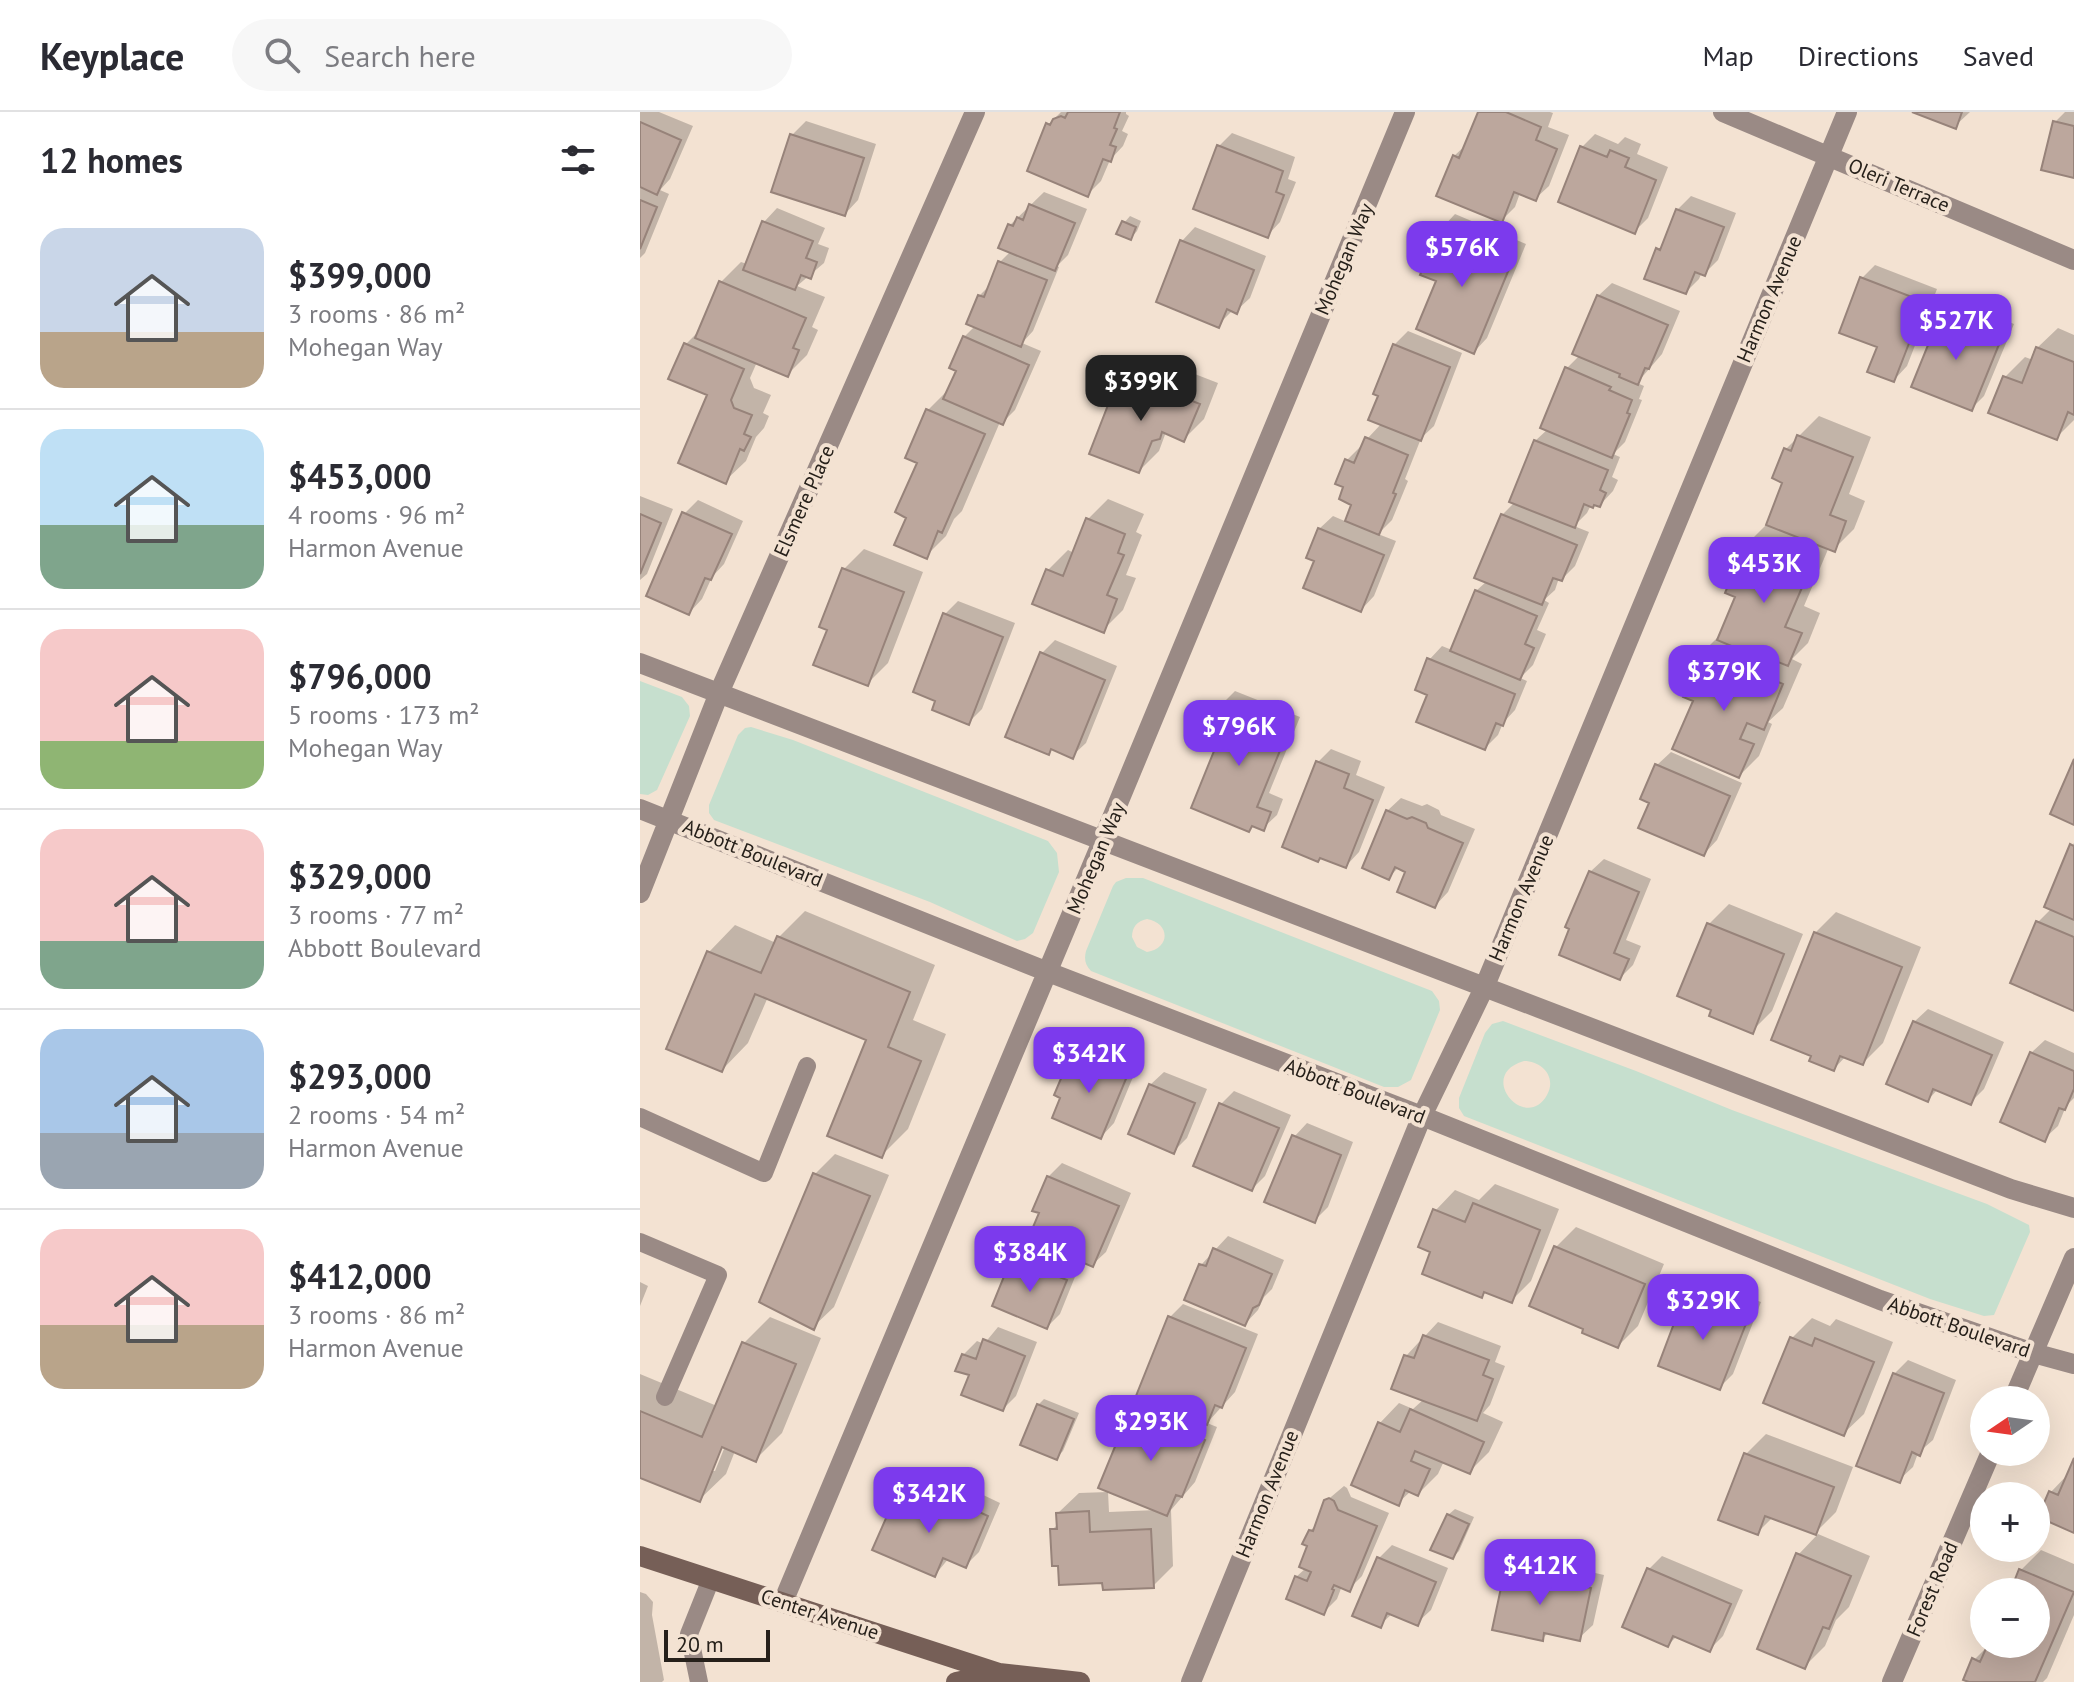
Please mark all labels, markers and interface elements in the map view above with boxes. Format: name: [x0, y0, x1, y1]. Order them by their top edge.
search box: [232, 19, 792, 91]
text: Keyplace: [40, 31, 184, 80]
icon: search: [260, 33, 304, 77]
text: Search here: [324, 36, 476, 75]
text: Map: [1703, 37, 1754, 74]
text: Directions: [1798, 37, 1919, 74]
text: Saved: [1963, 37, 2034, 74]
text: 12 homes: [40, 138, 183, 182]
icon: filters: [556, 138, 600, 182]
street label: Oleri Terrace: [1844, 152, 1954, 218]
street label: Mohegan Way: [1309, 199, 1379, 319]
pin: $576K: [1406, 221, 1518, 289]
text: $576K: [1424, 230, 1500, 263]
street label: Harmon Avenue: [1731, 232, 1807, 366]
text: $399,000: [288, 253, 432, 297]
icon: home: [104, 260, 200, 356]
pin: $527K: [1900, 294, 2012, 362]
text: 3 rooms · 86 m²: [288, 297, 465, 330]
text: $527K: [1918, 303, 1994, 336]
text: Mohegan Way: [288, 330, 443, 363]
pin: $399K: [1085, 355, 1197, 423]
text: $399K: [1103, 364, 1179, 397]
street label: Elsmere Place: [768, 441, 840, 561]
text: $453,000: [288, 454, 432, 498]
icon: home: [104, 461, 200, 557]
text: 4 rooms · 96 m²: [288, 498, 465, 531]
text: Harmon Avenue: [288, 531, 464, 564]
pin: $453K: [1708, 537, 1820, 605]
text: $453K: [1726, 546, 1802, 579]
pin: $379K: [1668, 645, 1780, 713]
text: $796,000: [288, 654, 432, 698]
text: $379K: [1686, 654, 1762, 687]
icon: home: [104, 661, 200, 757]
text: 5 rooms · 173 m²: [288, 698, 480, 731]
pin: $796K: [1183, 700, 1295, 768]
text: $796K: [1201, 709, 1277, 742]
text: Mohegan Way: [288, 731, 443, 764]
street label: Mohegan Way: [1061, 798, 1131, 918]
street label: Abbott Boulevard: [679, 813, 827, 893]
street label: Harmon Avenue: [1483, 831, 1559, 965]
text: $329,000: [288, 854, 432, 898]
icon: home: [104, 861, 200, 957]
text: 3 rooms · 77 m²: [288, 898, 464, 931]
text: Abbott Boulevard: [288, 931, 481, 964]
pin: $342K: [1033, 1027, 1145, 1095]
text: $342K: [1051, 1036, 1127, 1069]
street label: Abbott Boulevard: [1281, 1052, 1429, 1130]
text: $293,000: [288, 1054, 432, 1098]
icon: home: [104, 1061, 200, 1157]
text: 2 rooms · 54 m²: [288, 1098, 465, 1131]
text: Harmon Avenue: [288, 1131, 464, 1164]
pin: $384K: [974, 1226, 1086, 1294]
text: $384K: [992, 1235, 1068, 1268]
text: $412,000: [288, 1254, 432, 1298]
icon: home: [104, 1261, 200, 1357]
pin: $329K: [1647, 1274, 1759, 1342]
text: $329K: [1665, 1283, 1741, 1316]
street label: Abbott Boulevard: [1884, 1290, 2034, 1364]
text: 3 rooms · 86 m²: [288, 1298, 465, 1331]
text: Harmon Avenue: [288, 1331, 464, 1364]
north arrow: [1970, 1386, 2050, 1466]
map controls: [1970, 1386, 2050, 1658]
pin: $293K: [1095, 1395, 1207, 1463]
text: $293K: [1113, 1404, 1189, 1437]
street label: Harmon Avenue: [1230, 1426, 1304, 1562]
pin: $342K: [873, 1467, 985, 1535]
text: $342K: [891, 1476, 967, 1509]
button: +: [1970, 1482, 2050, 1562]
street label: Forest Road: [1900, 1537, 1964, 1641]
pin: $412K: [1484, 1539, 1596, 1607]
text: $412K: [1502, 1548, 1578, 1581]
button: −: [1970, 1578, 2050, 1658]
street label: Center Avenue: [758, 1583, 882, 1645]
scale bar: [664, 1626, 770, 1662]
text: 20 m: [676, 1630, 724, 1658]

